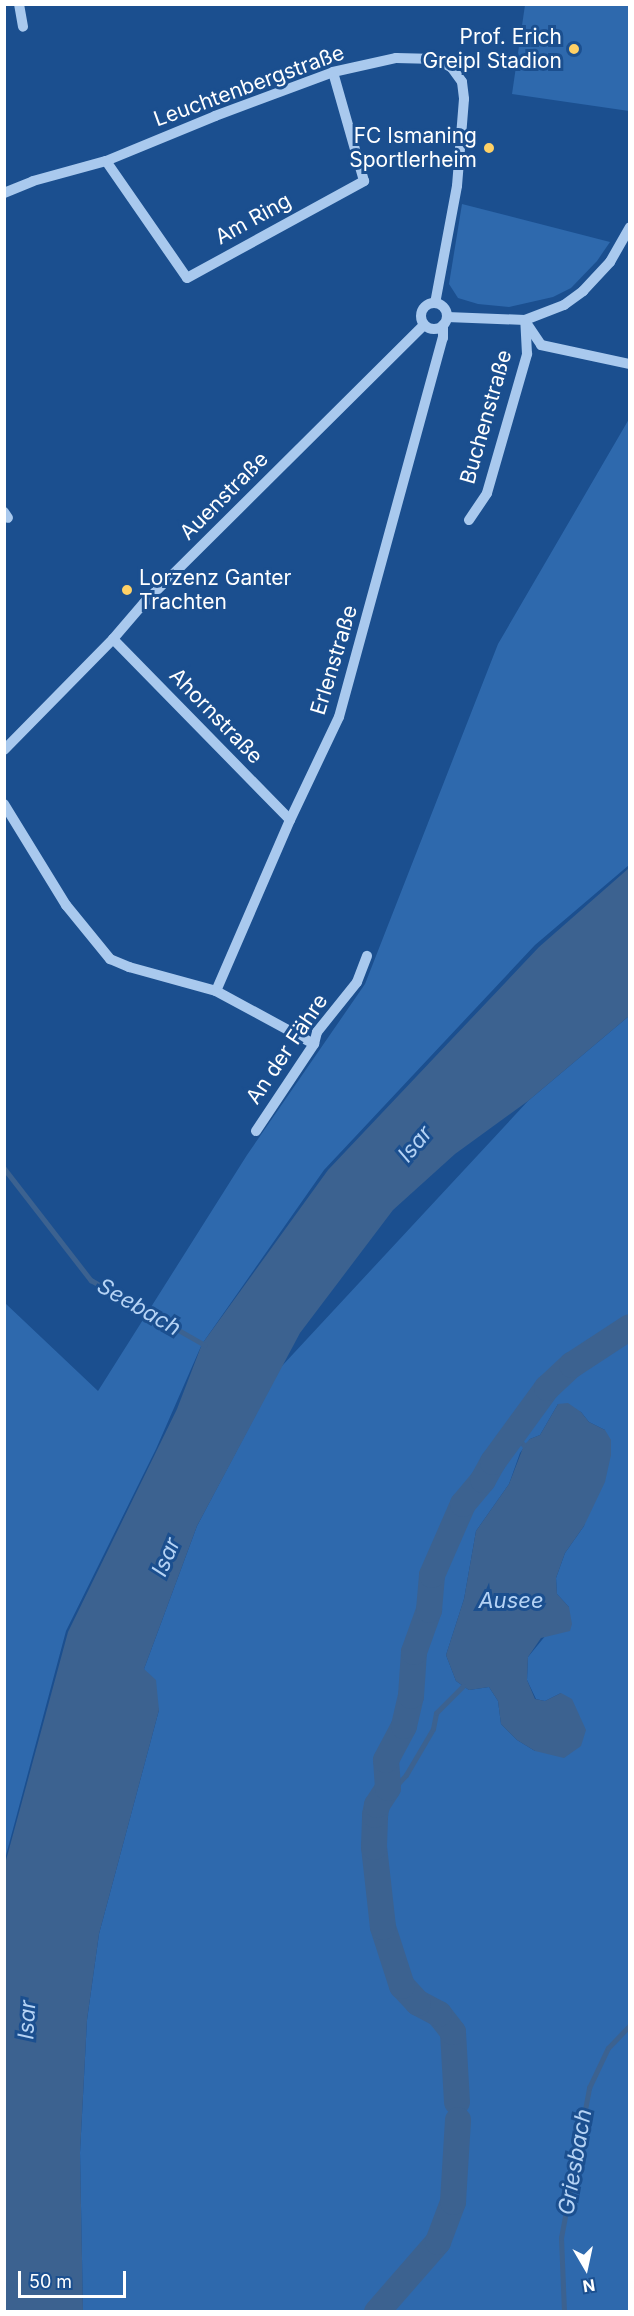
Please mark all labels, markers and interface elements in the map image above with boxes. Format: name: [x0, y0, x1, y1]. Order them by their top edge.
place label: Prof. Erich Greipl Stadion: [422, 24, 562, 74]
street label: Leuchtenbergstraße: [150, 40, 348, 132]
marker: Prof. Erich Greipl Stadion: [567, 42, 581, 56]
place label: FC Ismaning Sportlerheim: [349, 123, 477, 173]
marker: FC Ismaning Sportlerheim: [482, 141, 496, 155]
street label: Am Ring: [211, 188, 295, 250]
street label: Buchenstraße: [455, 347, 517, 487]
street label: Auenstraße: [175, 447, 273, 545]
place label: Lorzenz Ganter Trachten: [139, 565, 291, 615]
marker: Lorzenz Ganter Trachten: [120, 583, 134, 597]
street label: Erlenstraße: [305, 602, 363, 718]
street label: Ahornstraße: [164, 663, 268, 769]
street label: An der Fähre: [241, 989, 333, 1109]
water label: Isar: [392, 1120, 438, 1168]
water label: Seebach: [93, 1273, 185, 1341]
water label: Isar: [146, 1534, 186, 1580]
water label: Ausee: [478, 1588, 544, 1614]
water label: Isar: [13, 2000, 41, 2040]
water label: Griesbach: [553, 2107, 597, 2217]
north arrow: [556, 2238, 616, 2298]
scale bar: [21, 2259, 129, 2297]
text: 50 m: [29, 2271, 72, 2292]
text: N: [581, 2275, 596, 2297]

